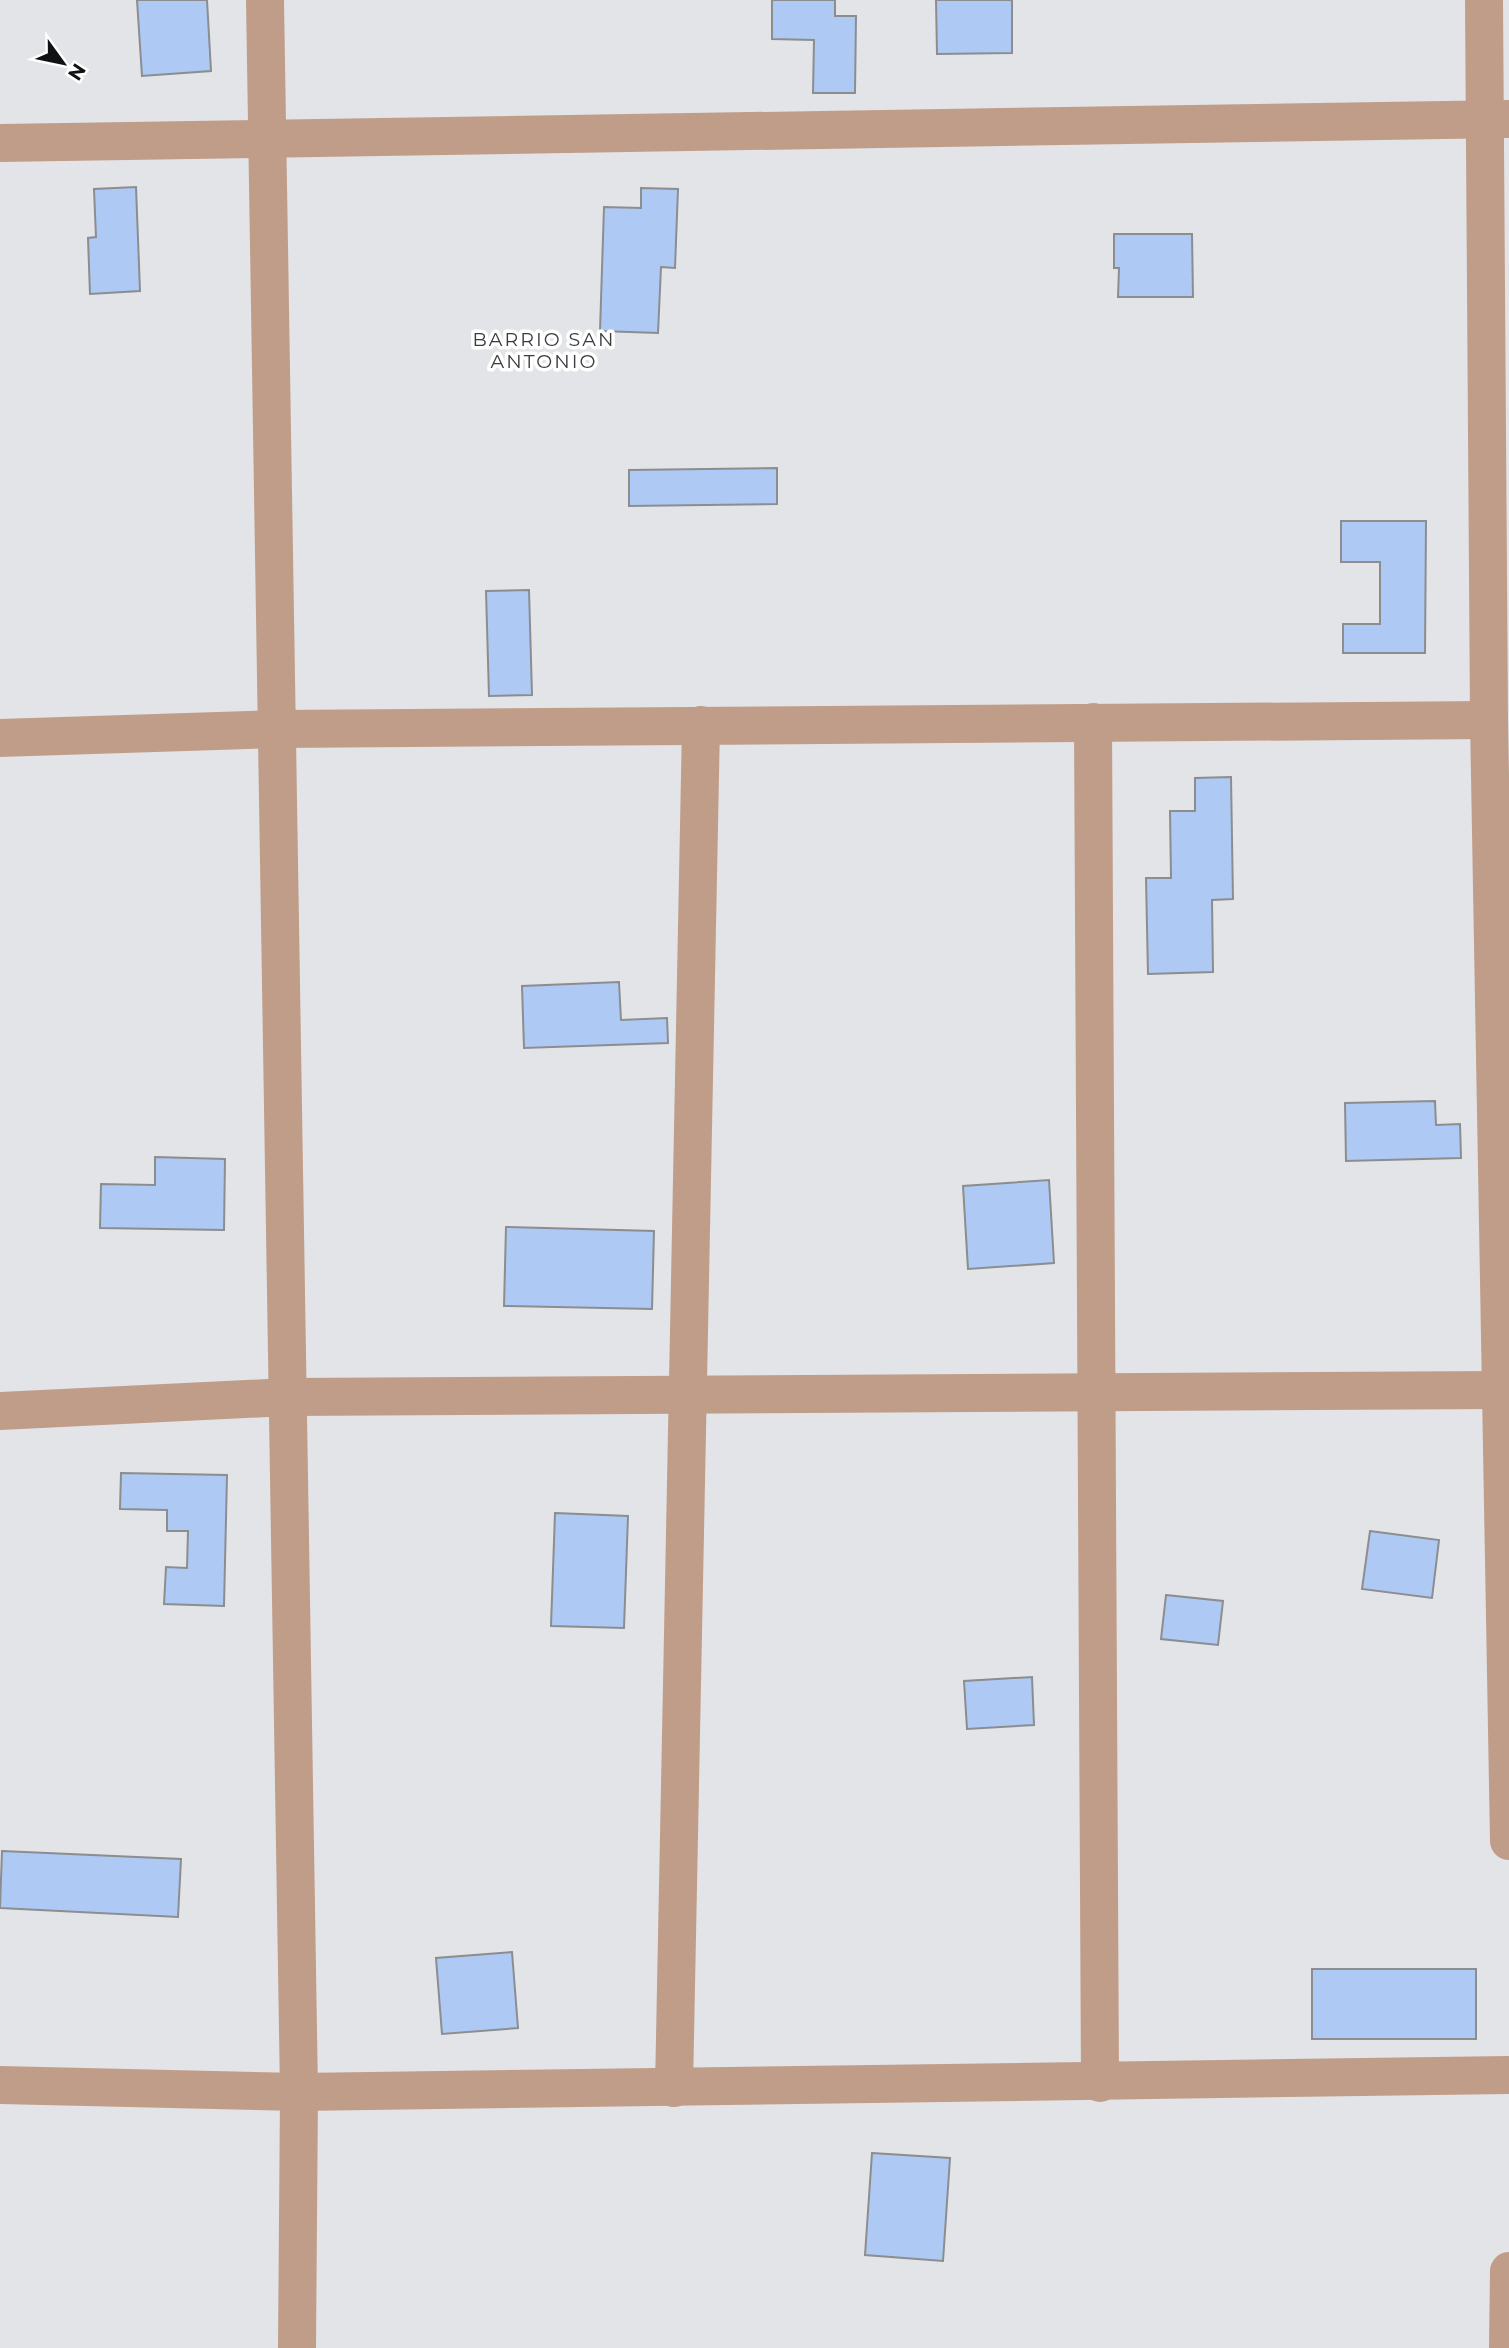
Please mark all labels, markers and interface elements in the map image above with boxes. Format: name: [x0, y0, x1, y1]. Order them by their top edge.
north arrow: [28, 28, 98, 98]
text: N: [63, 59, 91, 85]
district label: BARRIO SAN ANTONIO: [473, 328, 615, 373]

